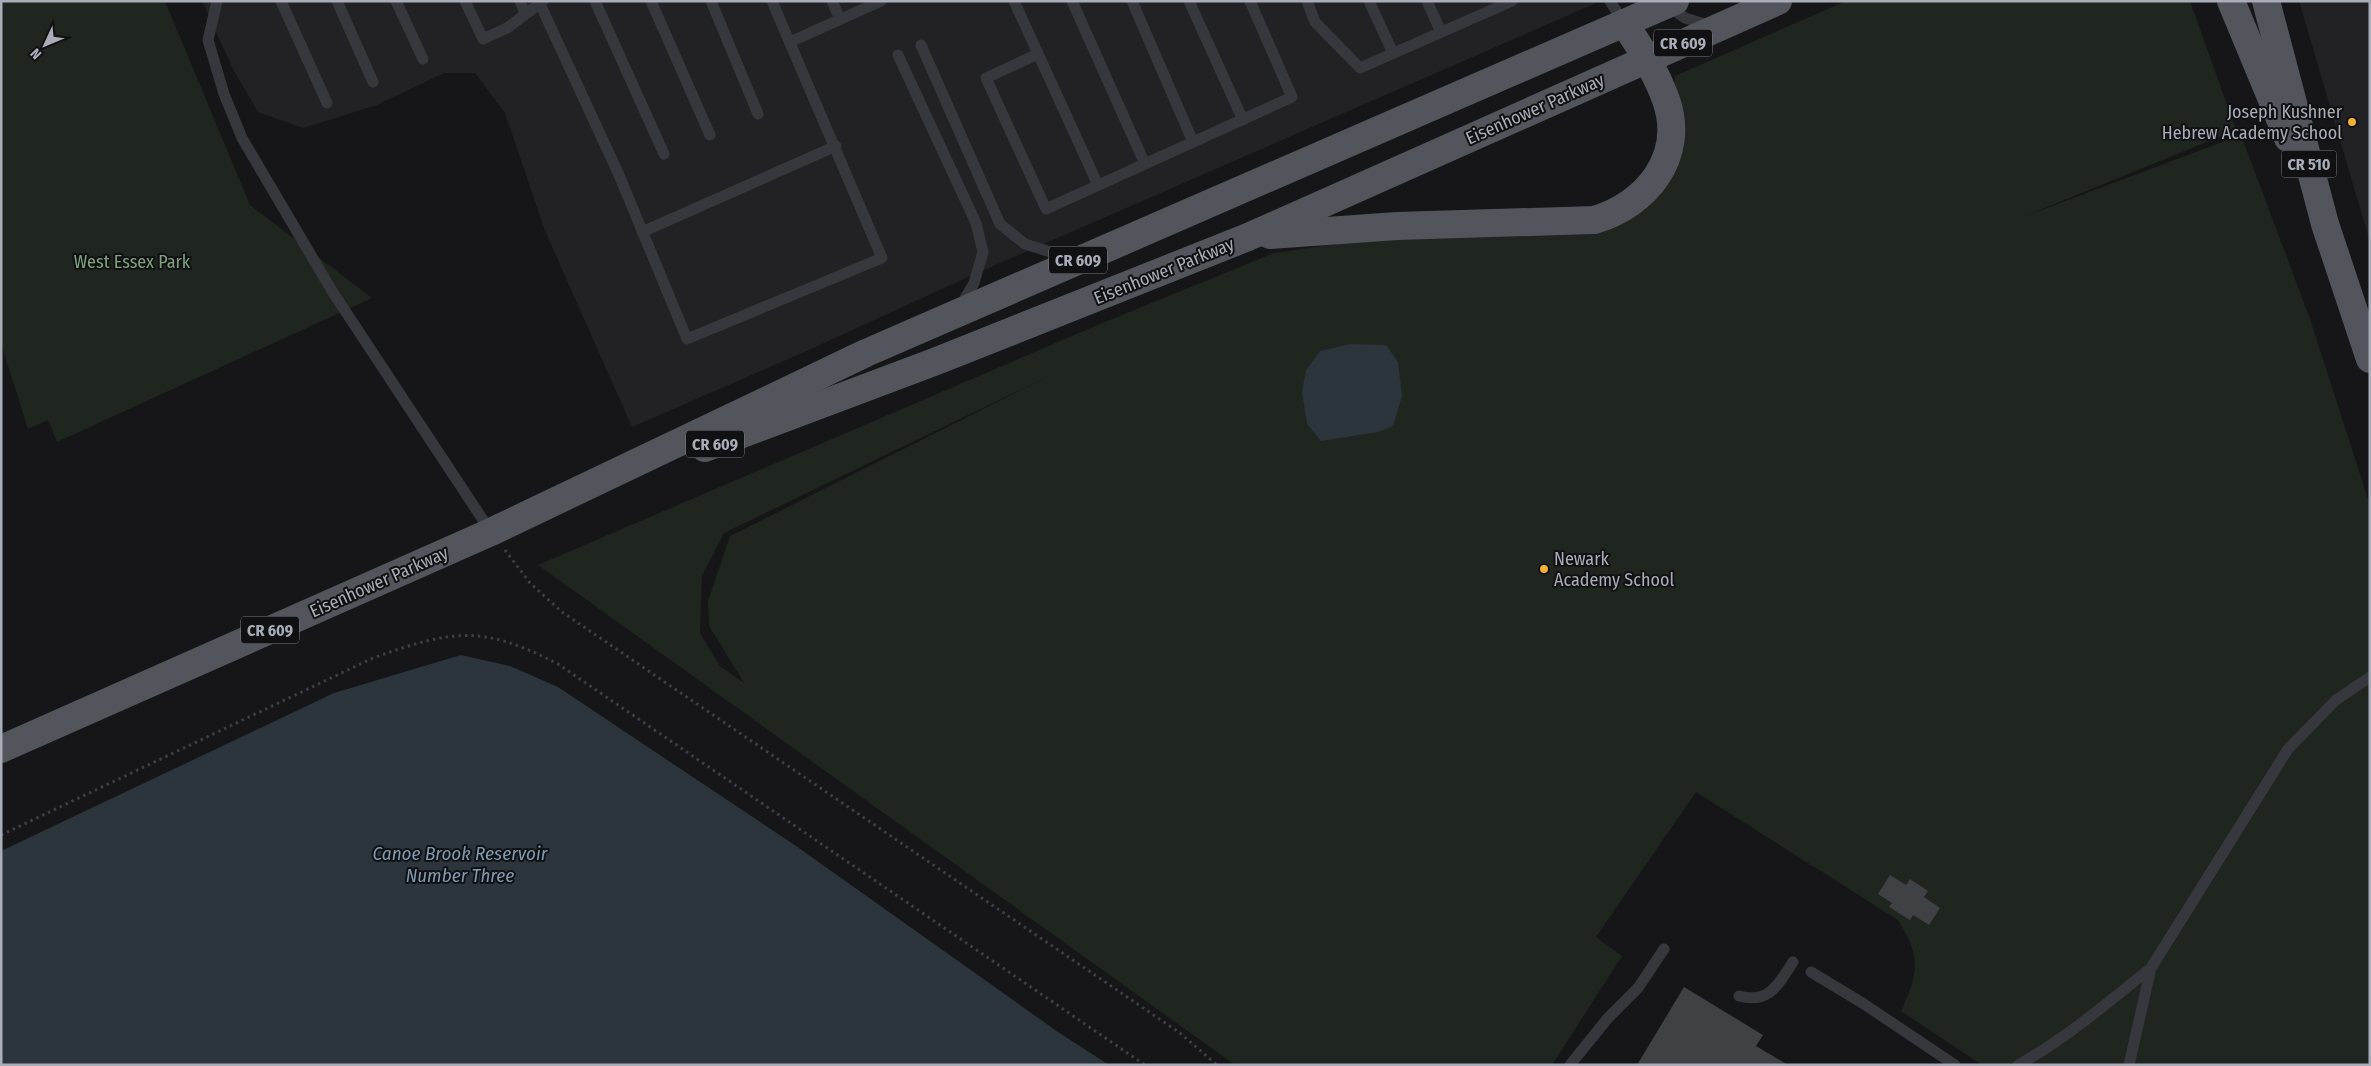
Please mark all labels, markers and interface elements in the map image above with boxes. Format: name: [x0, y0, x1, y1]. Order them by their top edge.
north arrow: [20, 20, 70, 70]
road number: CR 609: [1654, 29, 1712, 56]
text: N: [27, 45, 45, 63]
street label: Eisenhower Parkway: [1462, 69, 1608, 149]
place label: Joseph Kushner Hebrew Academy School: [2162, 101, 2343, 144]
marker: Joseph Kushner Hebrew Academy School: [2346, 116, 2358, 128]
road number: CR 510: [2282, 150, 2336, 178]
street label: Eisenhower Parkway: [1091, 233, 1237, 309]
road number: CR 609: [1049, 246, 1107, 274]
park label: West Essex Park: [74, 251, 191, 273]
road number: CR 609: [686, 430, 744, 458]
street label: Eisenhower Parkway: [306, 542, 452, 622]
place label: Newark Academy School: [1554, 548, 1674, 591]
marker: Newark Academy School: [1538, 563, 1550, 575]
road number: CR 609: [241, 616, 299, 644]
water label: Canoe Brook Reservoir Number Three: [373, 842, 549, 887]

